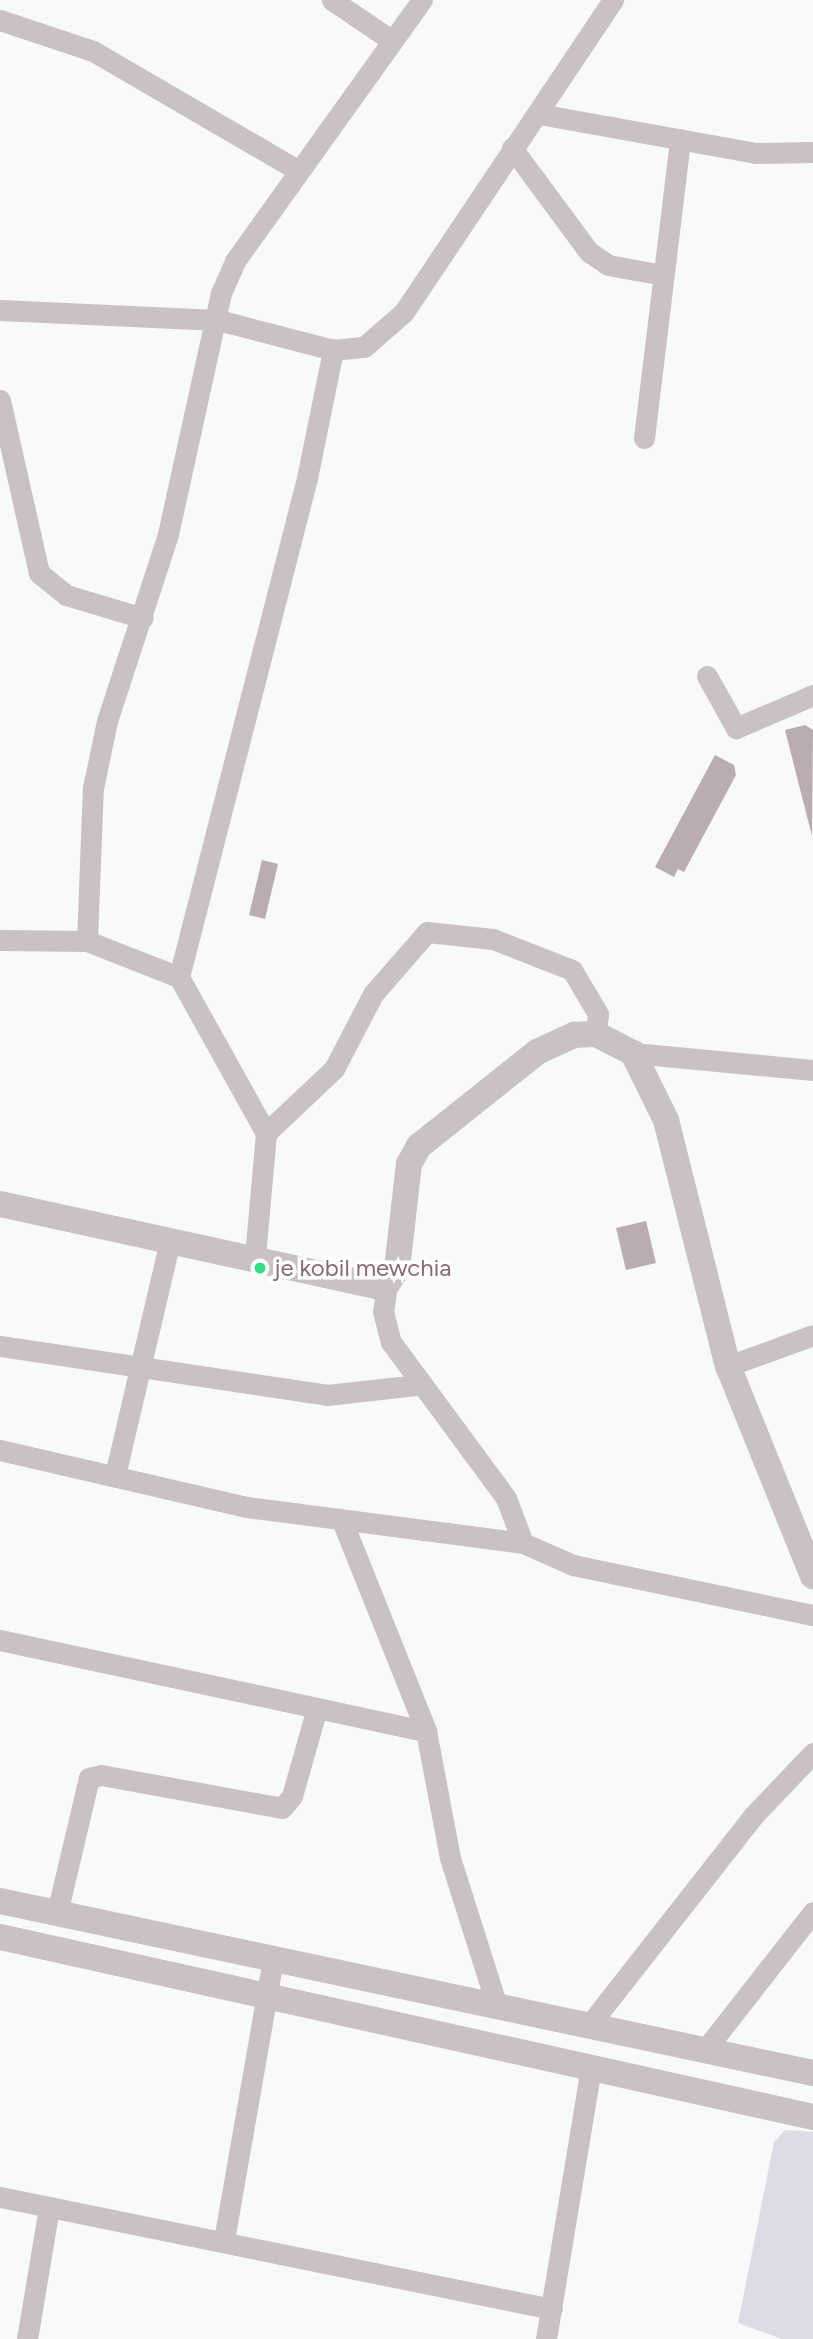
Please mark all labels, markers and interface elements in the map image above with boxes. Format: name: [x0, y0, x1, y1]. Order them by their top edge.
place label: je kobil mewchia: [274, 1254, 452, 1282]
marker: je kobil mewchia: [252, 1260, 268, 1276]

